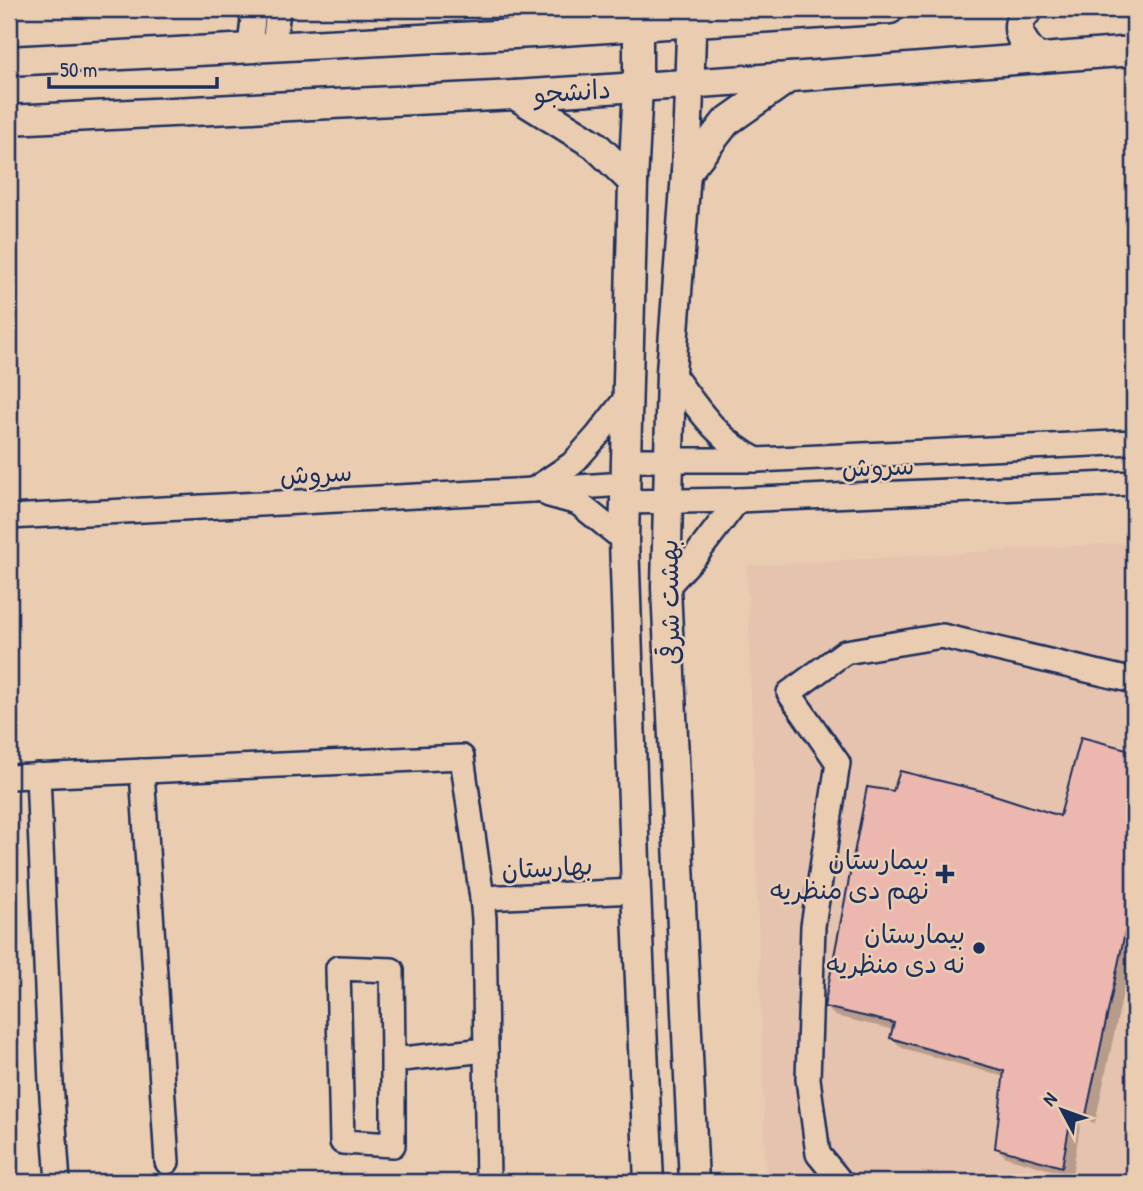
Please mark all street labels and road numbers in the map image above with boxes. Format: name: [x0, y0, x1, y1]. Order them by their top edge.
street label: دانشجو: [531, 71, 612, 111]
street label: سروش: [841, 447, 915, 485]
street label: سروش: [279, 454, 353, 492]
street label: بهشت شرقی: [650, 539, 688, 665]
street label: بهارستان: [501, 847, 593, 887]

